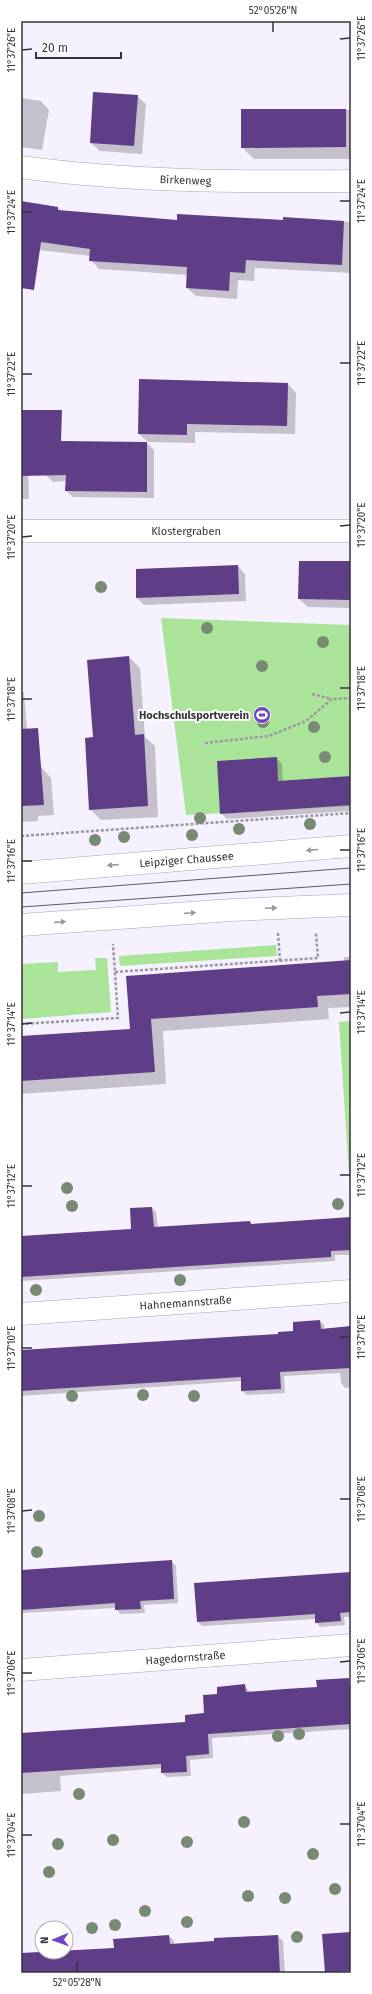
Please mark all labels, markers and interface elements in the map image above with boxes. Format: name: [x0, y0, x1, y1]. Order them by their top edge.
text: 52°05'26"N: [249, 5, 297, 17]
text: 11°37'26"E: [356, 16, 368, 60]
text: 11°37'26"E: [6, 28, 18, 72]
scale bar: [36, 34, 121, 60]
text: 20 m: [42, 41, 68, 55]
street label: Birkenweg: [159, 173, 212, 187]
text: 11°37'24"E: [356, 179, 368, 223]
text: 11°37'24"E: [6, 190, 18, 234]
text: 11°37'22"E: [356, 341, 368, 385]
text: 11°37'22"E: [6, 352, 18, 396]
text: 11°37'20"E: [356, 502, 368, 548]
text: 11°37'20"E: [6, 514, 18, 560]
street label: Klostergraben: [151, 525, 221, 538]
text: 11°37'18"E: [356, 666, 368, 710]
text: 11°37'18"E: [6, 677, 18, 721]
sports icon: Hochschulsportverein: [252, 705, 272, 725]
place label: Hochschulsportverein: [139, 709, 249, 722]
text: 11°37'16"E: [356, 828, 368, 872]
text: 11°37'16"E: [6, 839, 18, 883]
one-way arrow: [306, 846, 318, 853]
street label: Leipziger Chaussee: [139, 849, 234, 870]
one-way arrow: [107, 862, 119, 869]
one-way arrow: [265, 905, 277, 912]
one-way arrow: [184, 910, 196, 917]
one-way arrow: [54, 919, 66, 926]
text: 11°37'14"E: [356, 990, 368, 1034]
text: 11°37'14"E: [6, 1002, 18, 1046]
text: 11°37'12"E: [356, 1153, 368, 1197]
text: 11°37'12"E: [6, 1164, 18, 1208]
street label: Hahnemannstraße: [139, 1293, 232, 1312]
text: 11°37'10"E: [356, 1315, 368, 1359]
text: 11°37'10"E: [6, 1326, 18, 1370]
text: 11°37'08"E: [356, 1476, 368, 1522]
text: 11°37'08"E: [6, 1488, 18, 1534]
text: 11°37'06"E: [356, 1638, 368, 1684]
street label: Hagedornstraße: [145, 1648, 226, 1667]
text: 11°37'06"E: [6, 1650, 18, 1696]
text: 11°37'04"E: [356, 1801, 368, 1847]
text: 11°37'04"E: [6, 1812, 18, 1858]
north arrow: [34, 1920, 74, 1960]
text: N: [38, 1936, 51, 1944]
text: 52°05'28"N: [53, 1977, 101, 1989]

